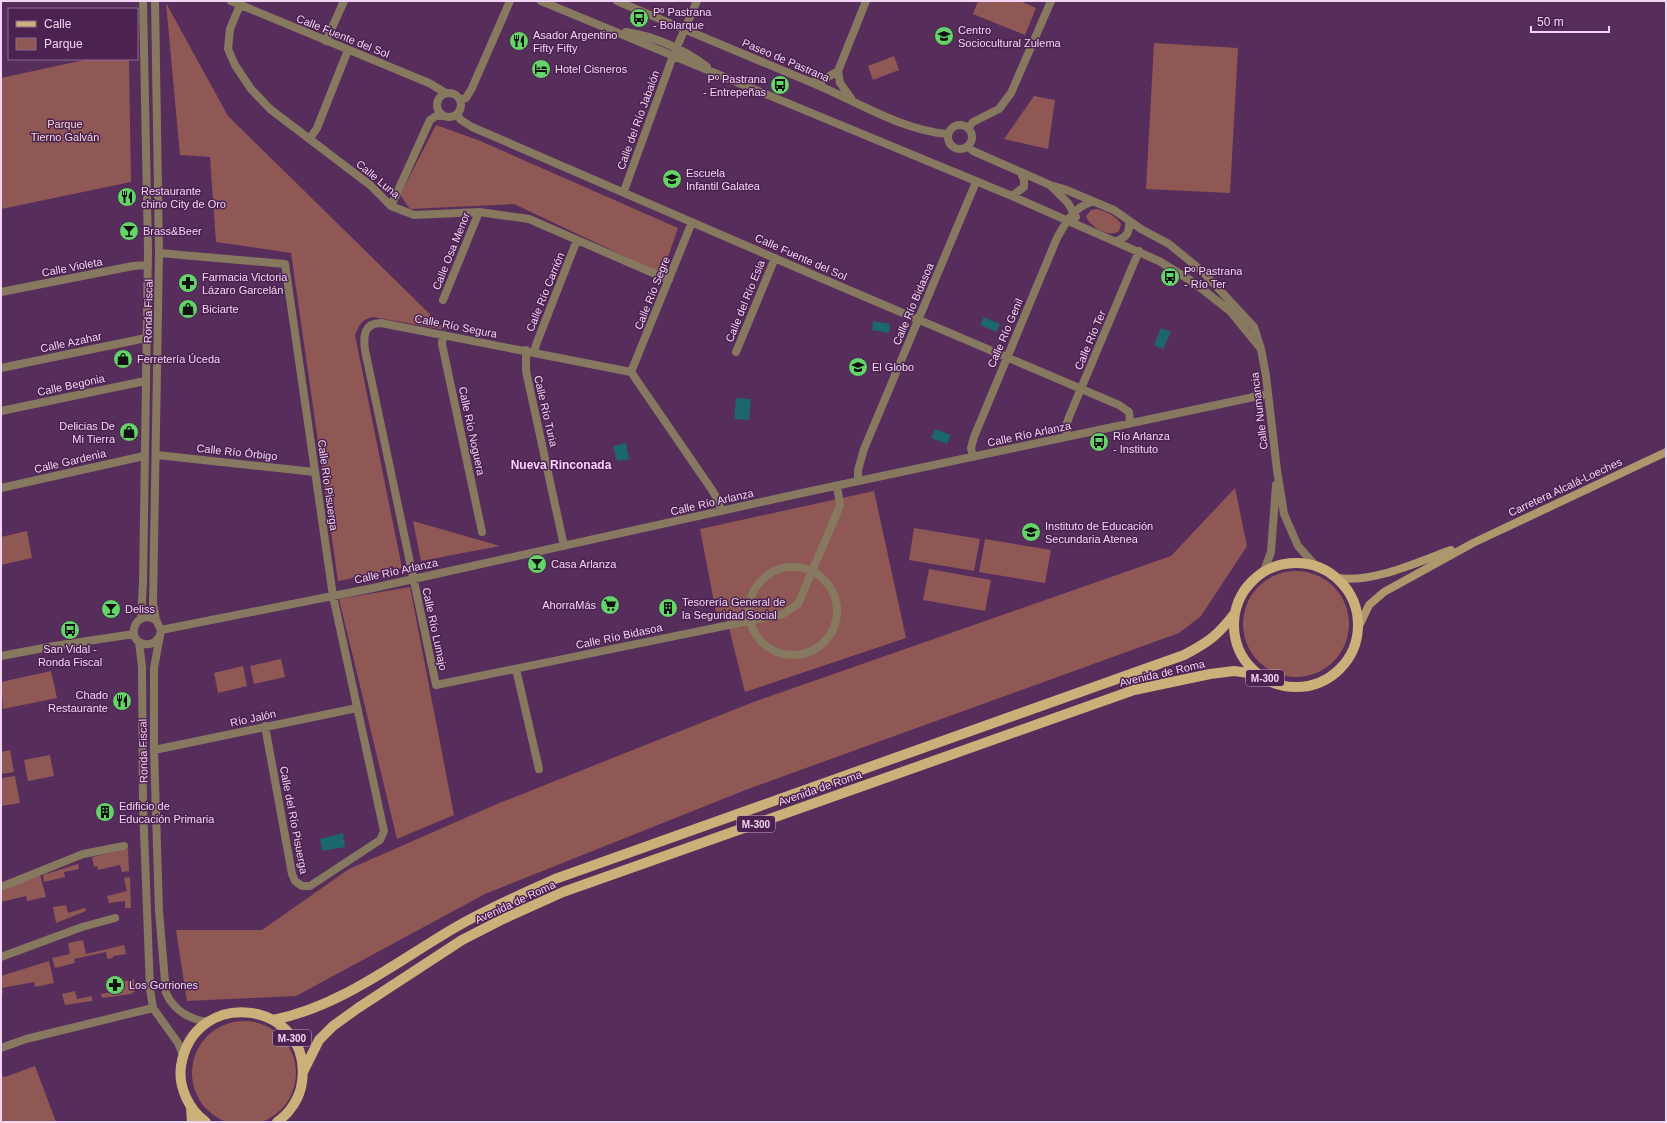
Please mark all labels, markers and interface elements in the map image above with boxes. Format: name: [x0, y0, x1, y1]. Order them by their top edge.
place label: Pº Pastrana - Bolarque: [653, 6, 712, 31]
bus stop icon: Pº Pastrana - Bolarque: [628, 7, 650, 29]
legend: [8, 8, 138, 60]
scale bar: [1531, 8, 1609, 34]
street label: Calle Fuente del Sol: [295, 12, 391, 60]
text: 50 m: [1537, 15, 1564, 29]
text: Calle: [44, 17, 72, 31]
place label: Centro Sociocultural Zulema: [958, 24, 1062, 49]
school or university icon: Centro Sociocultural Zulema: [933, 25, 955, 47]
place label: Asador Argentino Fifty Fifty: [533, 29, 617, 54]
restaurant icon: Asador Argentino Fifty Fifty: [508, 30, 530, 52]
street label: Paseo de Pastrana: [741, 36, 832, 84]
text: Parque: [44, 37, 83, 51]
hotel icon: Hotel Cisneros: [530, 58, 552, 80]
place label: Hotel Cisneros: [555, 63, 628, 75]
street label: Calle del Río Jabalón: [614, 69, 662, 171]
place label: Pº Pastrana - Entrepeñas: [703, 73, 767, 98]
bus stop icon: Pº Pastrana - Entrepeñas: [769, 74, 791, 96]
park label: Parque Tierno Galván: [31, 118, 99, 143]
street label: Calle Luna: [354, 158, 403, 201]
place label: Escuela Infantil Galatea: [686, 167, 761, 192]
school or university icon: Escuela Infantil Galatea: [661, 168, 683, 190]
place label: Restaurante chino City de Oro: [141, 185, 226, 210]
restaurant icon: Restaurante chino City de Oro: [116, 186, 138, 208]
street label: Calle Osa Menor: [430, 210, 472, 292]
bar icon: Brass&Beer: [118, 220, 140, 242]
place label: Brass&Beer: [143, 225, 202, 237]
street label: Calle Fuente del Sol: [753, 231, 849, 283]
street label: Calle Río Carrión: [524, 251, 566, 333]
street label: Calle Violeta: [41, 255, 104, 279]
street label: Calle Río Segre: [632, 255, 672, 331]
street label: Calle del Río Esla: [723, 257, 767, 344]
street label: Calle Río Bidasoa: [890, 260, 936, 347]
place label: Pº Pastrana - Río Ter: [1184, 265, 1243, 290]
bus stop icon: Pº Pastrana - Río Ter: [1159, 266, 1181, 288]
place label: Farmacia Victoria Lázaro Garcelán: [202, 271, 288, 296]
pharmacy icon: Farmacia Victoria Lázaro Garcelán: [177, 272, 199, 294]
street label: Ronda Fiscal: [141, 279, 155, 343]
street label: Calle Río Genil: [985, 297, 1025, 369]
shop icon: Biciarte: [177, 298, 199, 320]
place label: Biciarte: [202, 303, 239, 315]
street label: Calle Río Ter: [1072, 308, 1108, 372]
street label: Calle Río Segura: [414, 312, 499, 340]
street label: Calle Azahar: [39, 330, 103, 354]
shop icon: Ferretería Úceda: [112, 348, 134, 370]
place label: Ferretería Úceda: [137, 353, 221, 365]
school or university icon: El Globo: [847, 356, 869, 378]
place label: El Globo: [872, 361, 914, 373]
street label: Calle Numancia: [1248, 371, 1270, 450]
street label: Calle Begonia: [36, 372, 107, 398]
street label: Calle Río Turia: [532, 374, 560, 449]
street label: Calle Río Noguera: [457, 385, 487, 477]
street label: Calle Río Arlanza: [986, 419, 1073, 449]
place label: Delicias De Mi Tierra: [59, 420, 116, 445]
shop icon: Delicias De Mi Tierra: [118, 421, 140, 443]
place label: Río Arlanza - Instituto: [1113, 430, 1171, 455]
bus stop icon: Río Arlanza - Instituto: [1088, 431, 1110, 453]
street label: Calle Río Pisuerga: [316, 439, 340, 532]
street label: Calle Río Órbigo: [196, 442, 278, 462]
street label: Calle Gardenia: [33, 447, 108, 475]
street label: Carretera Alcalá-Loeches: [1506, 455, 1624, 519]
district label: Nueva Rinconada: [511, 458, 612, 472]
street label: Calle Río Arlanza: [669, 486, 756, 517]
place label: Instituto de Educación Secundaria Atenea: [1045, 520, 1153, 545]
school or university icon: Instituto de Educación Secundaria Atenea: [1020, 521, 1042, 543]
bar icon: Casa Arlanza: [526, 553, 548, 575]
street label: Calle Río Arlanza: [353, 556, 440, 586]
place label: Casa Arlanza: [551, 558, 617, 570]
street label: Calle Río Lumajo: [420, 586, 450, 672]
supermarket icon: AhorraMás: [599, 594, 621, 616]
place label: Tesorería General de la Seguridad Social: [682, 596, 785, 621]
building icon: Tesorería General de la Seguridad Social: [657, 597, 679, 619]
bar icon: Deliss: [100, 598, 122, 620]
place label: AhorraMás: [542, 599, 597, 611]
place label: Deliss: [125, 603, 155, 615]
bus stop icon: San Vidal - Ronda Fiscal: [59, 619, 81, 641]
street label: Calle Río Bidasoa: [575, 621, 664, 651]
place label: San Vidal - Ronda Fiscal: [38, 643, 102, 668]
street label: Avenida de Roma: [1118, 657, 1207, 689]
road number: M-300: [1246, 670, 1284, 686]
place label: Chado Restaurante: [48, 689, 108, 714]
restaurant icon: Chado Restaurante: [111, 690, 133, 712]
street label: Río Jalón: [229, 707, 277, 729]
street label: Ronda Fiscal: [136, 719, 150, 783]
street label: Calle del Río Pisuerga: [278, 765, 310, 876]
street label: Avenida de Roma: [777, 768, 864, 808]
place label: Edificio de Educación Primaria: [119, 800, 215, 825]
building icon: Edificio de Educación Primaria: [94, 801, 116, 823]
road number: M-300: [737, 816, 775, 832]
street label: Avenida de Roma: [473, 878, 558, 926]
pharmacy icon: Los Gorriones: [104, 974, 126, 996]
place label: Los Gorriones: [129, 979, 199, 991]
road number: M-300: [273, 1030, 311, 1046]

